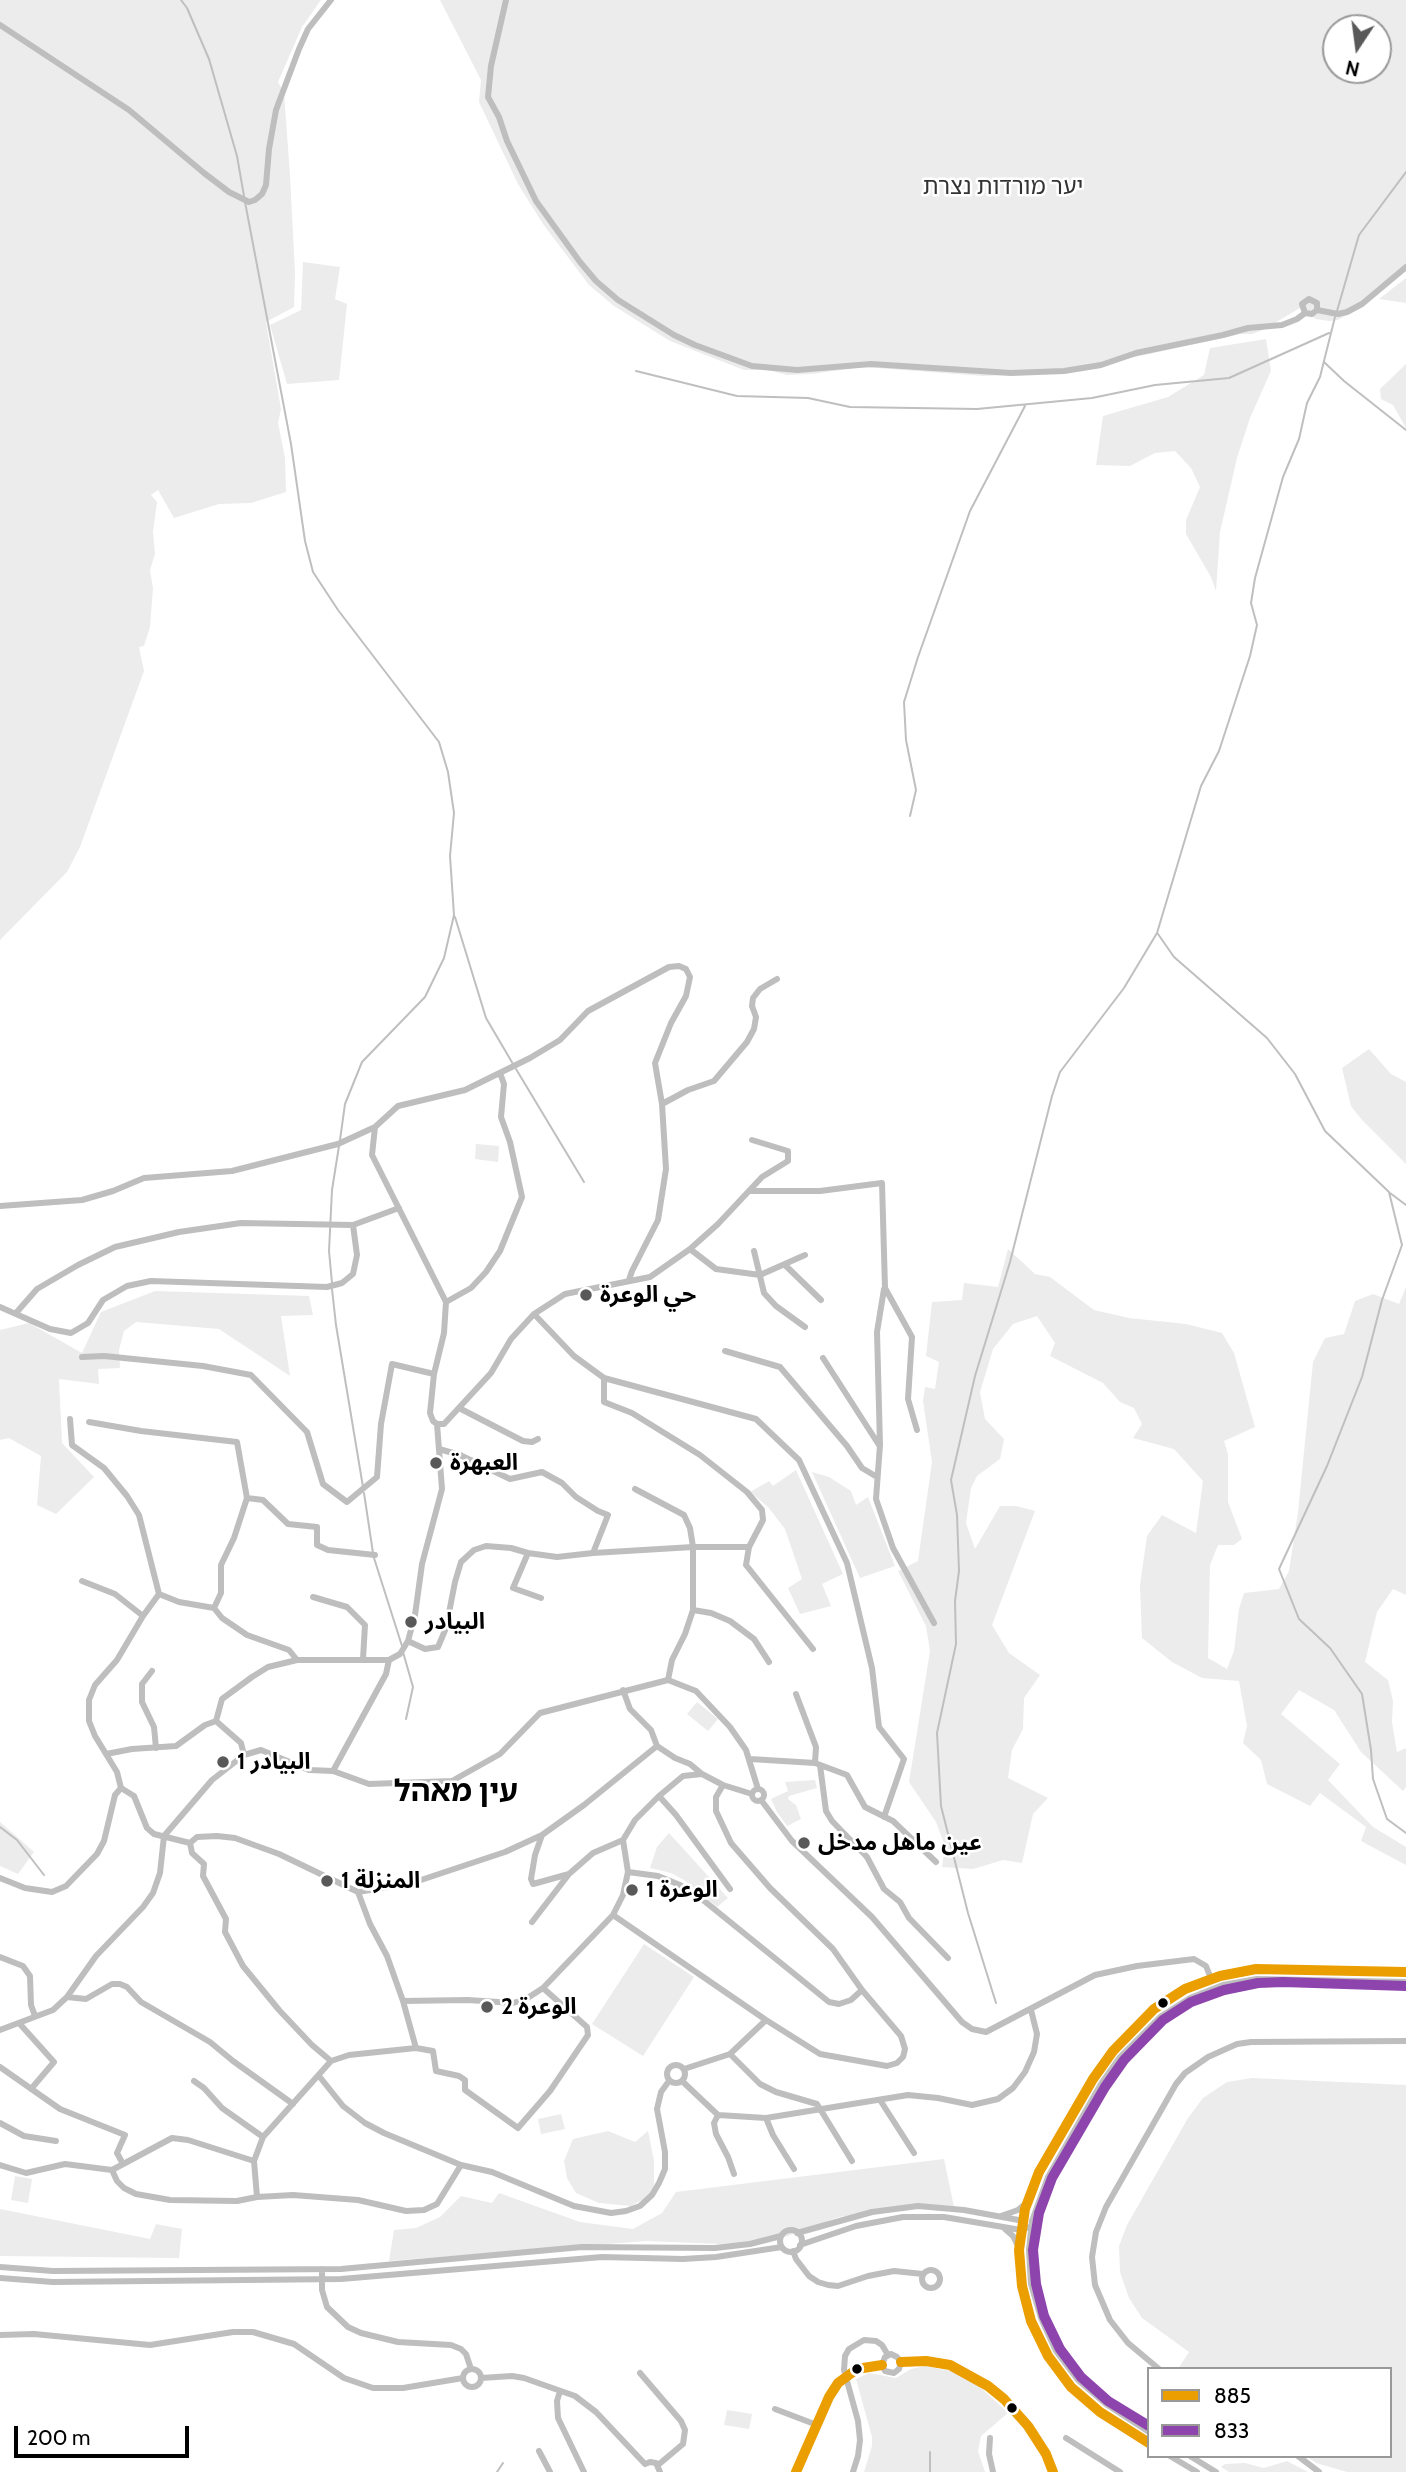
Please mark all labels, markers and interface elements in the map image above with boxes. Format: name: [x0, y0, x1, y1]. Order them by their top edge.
north arrow: [1322, 14, 1392, 84]
text: N: [1343, 55, 1362, 81]
park label: יער מורדות נצרת: [923, 173, 1083, 201]
place label: حي الوعرة: [600, 1281, 696, 1309]
marker: حي الوعرة: [578, 1287, 594, 1303]
place label: العبهرة: [450, 1449, 518, 1477]
marker: العبهرة: [428, 1455, 444, 1471]
place label: البيادر: [425, 1608, 485, 1636]
marker: البيادر: [403, 1614, 419, 1630]
place label: البيادر 1: [237, 1748, 311, 1776]
marker: البيادر 1: [215, 1754, 231, 1770]
district label: עין מאהל: [394, 1774, 518, 1810]
place label: عين ماهل مدخل: [818, 1829, 982, 1857]
marker: عين ماهل مدخل: [796, 1835, 812, 1851]
place label: المنزلة 1: [341, 1867, 420, 1895]
marker: المنزلة 1: [319, 1873, 335, 1889]
place label: الوعرة 1: [646, 1876, 718, 1904]
marker: الوعرة 1: [624, 1882, 640, 1898]
place label: الوعرة 2: [501, 1993, 577, 2021]
unlabelled marker: [1156, 1996, 1170, 2010]
marker: الوعرة 2: [479, 1999, 495, 2015]
unlabelled marker: [850, 2362, 864, 2376]
legend: [1147, 2367, 1392, 2458]
text: 885: [1214, 2383, 1251, 2408]
unlabelled marker: [1005, 2401, 1019, 2415]
scale bar: [18, 2412, 192, 2456]
text: 833: [1214, 2418, 1249, 2443]
text: 200 m: [27, 2425, 90, 2450]

